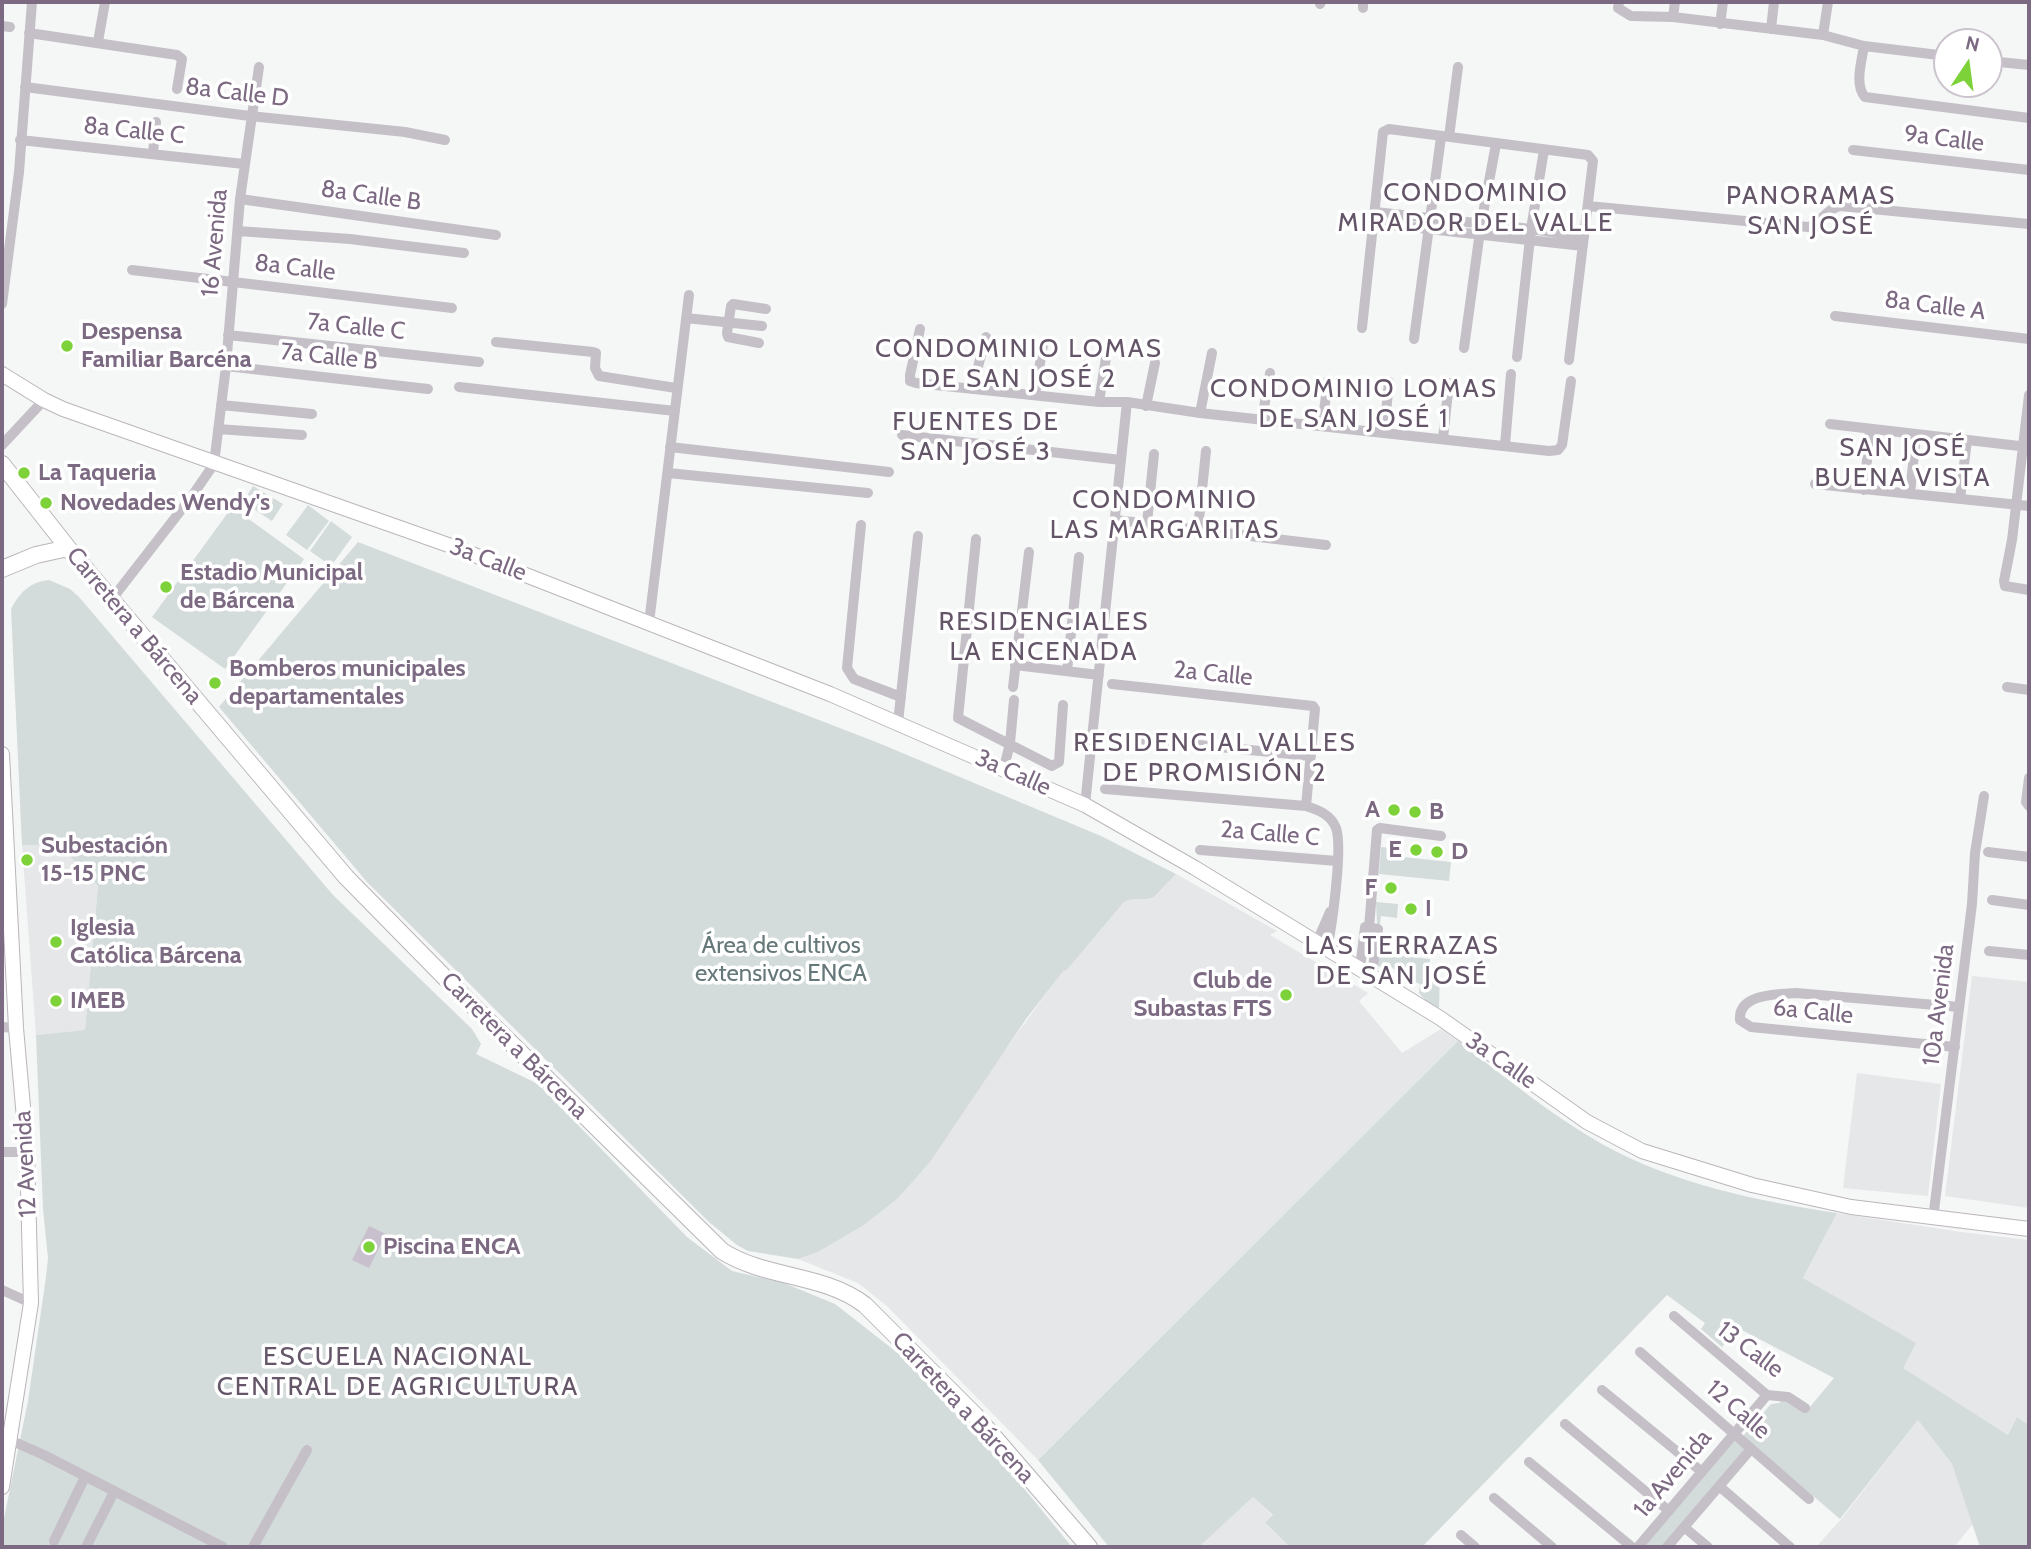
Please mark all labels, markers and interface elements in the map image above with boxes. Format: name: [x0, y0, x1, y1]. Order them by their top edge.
north arrow: [1933, 28, 2003, 98]
text: N: [1963, 31, 1982, 57]
street label: 8a Calle D: [184, 72, 290, 114]
street label: 8a Calle C: [82, 111, 186, 151]
street label: 9a Calle: [1902, 120, 1986, 158]
street label: 8a Calle B: [319, 175, 423, 217]
district label: CONDOMINIO MIRADOR DEL VALLE: [1340, 177, 1612, 238]
district label: PANORAMAS SAN JOSÉ: [1727, 180, 1895, 242]
street label: 16 Avenida: [196, 188, 234, 298]
street label: 8a Calle: [253, 249, 337, 287]
street label: 8a Calle A: [1883, 286, 1987, 326]
street label: 7a Calle C: [306, 308, 406, 346]
place label: Despensa Familiar Barcéna: [81, 318, 252, 374]
district label: CONDOMINIO LOMAS DE SAN JOSÉ 2: [877, 333, 1161, 394]
marker: Despensa Familiar Barcéna: [59, 338, 75, 354]
street label: 7a Calle B: [279, 338, 379, 376]
district label: CONDOMINIO LOMAS DE SAN JOSÉ 1: [1212, 373, 1496, 434]
district label: FUENTES DE SAN JOSÉ 3: [893, 406, 1059, 467]
district label: SAN JOSÉ BUENA VISTA: [1816, 432, 1990, 494]
place label: La Taqueria: [38, 459, 156, 487]
marker: La Taqueria: [16, 465, 32, 481]
district label: CONDOMINIO LAS MARGARITAS: [1052, 484, 1278, 546]
place label: Novedades Wendy's: [60, 489, 270, 517]
marker: Novedades Wendy's: [38, 495, 54, 511]
street label: 3a Calle: [446, 532, 530, 588]
street label: Carretera a Bárcena: [60, 542, 208, 710]
place label: Estadio Municipal de Bárcena: [180, 559, 363, 615]
marker: Estadio Municipal de Bárcena: [158, 579, 174, 595]
district label: RESIDENCIALES LA ENCENADA: [940, 606, 1148, 668]
place label: Bomberos municipales departamentales: [229, 655, 466, 711]
street label: 2a Calle: [1172, 656, 1254, 692]
marker: Bomberos municipales departamentales: [207, 675, 223, 691]
district label: RESIDENCIAL VALLES DE PROMISIÓN 2: [1076, 727, 1354, 788]
street label: 3a Calle: [971, 744, 1055, 802]
place label: A: [1365, 796, 1380, 824]
place label: B: [1429, 798, 1444, 826]
marker: A: [1386, 802, 1402, 818]
marker: B: [1407, 804, 1423, 820]
street label: 2a Calle C: [1219, 815, 1321, 853]
place label: Subestación 15-15 PNC: [41, 832, 168, 888]
place label: E: [1388, 836, 1402, 864]
place label: D: [1451, 838, 1468, 866]
marker: E: [1408, 842, 1424, 858]
marker: D: [1429, 844, 1445, 860]
marker: Subestación 15-15 PNC: [19, 852, 35, 868]
place label: F: [1364, 874, 1377, 902]
marker: F: [1383, 880, 1399, 896]
place label: I: [1425, 895, 1432, 923]
marker: I: [1403, 901, 1419, 917]
place label: Iglesia Católica Bárcena: [70, 914, 242, 970]
district label: LAS TERRAZAS DE SAN JOSÉ: [1306, 930, 1498, 992]
park label: Área de cultivos extensivos ENCA: [695, 932, 867, 988]
marker: Iglesia Católica Bárcena: [48, 934, 64, 950]
street label: 10a Avenida: [1917, 942, 1961, 1068]
street label: Carretera a Bárcena: [435, 967, 593, 1125]
place label: Club de Subastas FTS: [1134, 967, 1272, 1023]
place label: IMEB: [70, 987, 125, 1015]
marker: Club de Subastas FTS: [1278, 987, 1294, 1003]
marker: IMEB: [48, 993, 64, 1009]
street label: 6a Calle: [1772, 993, 1854, 1031]
street label: 3a Calle: [1460, 1026, 1542, 1096]
street label: 12 Avenida: [9, 1110, 43, 1218]
place label: Piscina ENCA: [383, 1233, 521, 1261]
marker: Piscina ENCA: [361, 1239, 377, 1255]
street label: 13 Calle: [1711, 1316, 1789, 1384]
street label: Carretera a Bárcena: [886, 1326, 1040, 1490]
district label: ESCUELA NACIONAL CENTRAL DE AGRICULTURA: [220, 1341, 576, 1402]
street label: 12 Calle: [1700, 1374, 1776, 1446]
street label: 1a Avenida: [1628, 1424, 1718, 1524]

